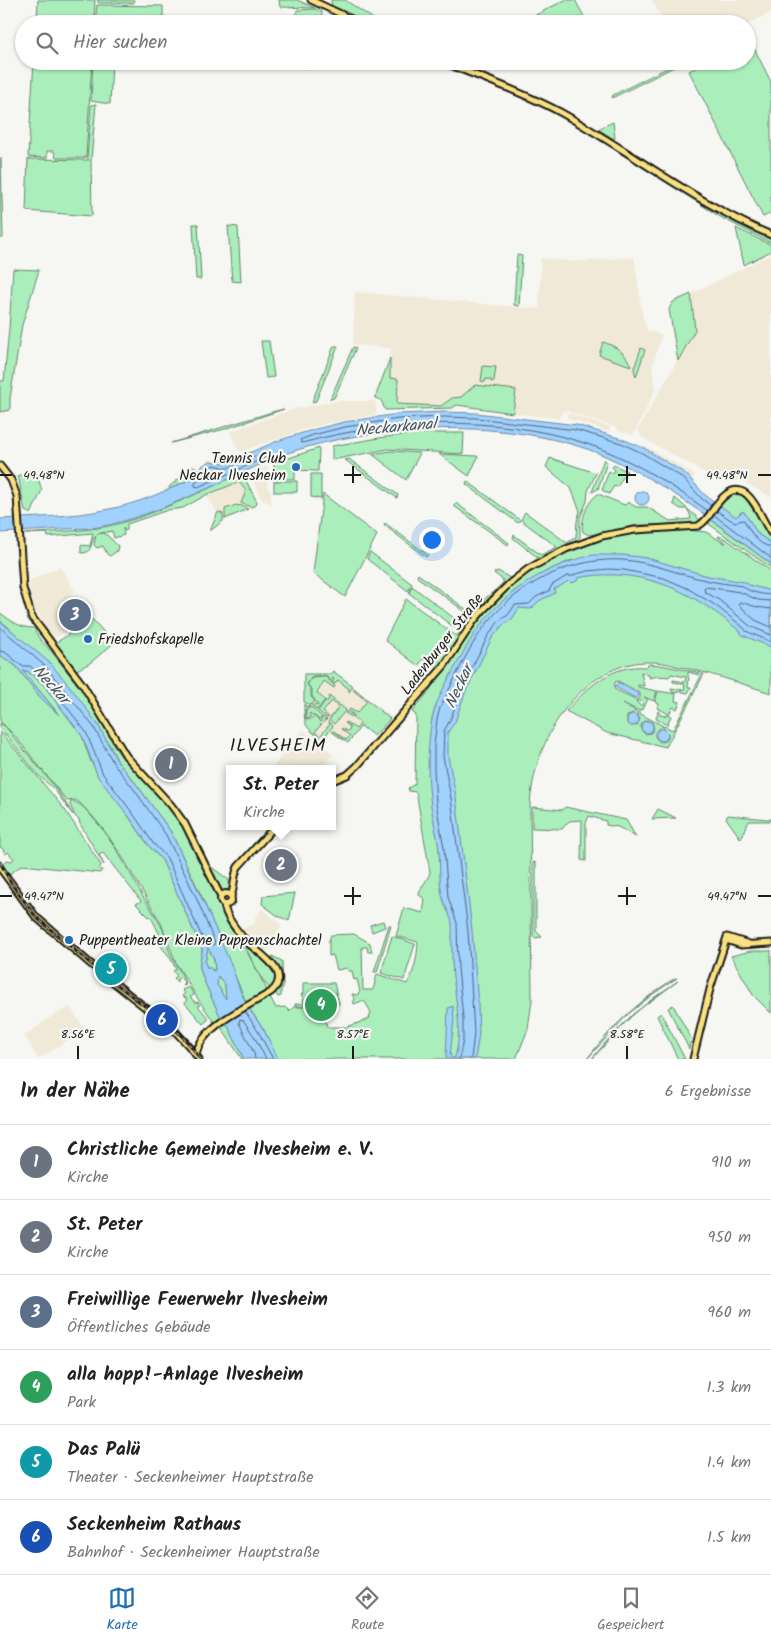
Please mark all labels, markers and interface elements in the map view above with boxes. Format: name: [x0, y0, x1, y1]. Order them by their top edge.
search box: [15, 15, 756, 70]
text: Hier suchen: [73, 28, 167, 58]
icon: search: [33, 29, 61, 57]
water label: Neckarkanal: [355, 411, 440, 443]
place label: Tennis Club Neckar Ilvesheim: [179, 447, 286, 488]
marker: Tennis Club Neckar Ilvesheim: [290, 461, 302, 473]
text: 49.48°N: [23, 466, 65, 485]
text: 49.48°N: [706, 466, 748, 485]
your location: [419, 527, 445, 553]
street label: Ladenburger Straße: [395, 588, 490, 701]
pin: 3: [59, 596, 91, 634]
place label: Friedshofskapelle: [98, 628, 204, 652]
marker: Friedshofskapelle: [82, 633, 94, 645]
water label: Neckar: [438, 657, 482, 713]
water label: Neckar: [26, 660, 78, 713]
district label: ILVESHEIM: [230, 732, 326, 761]
pin: 1: [155, 745, 187, 783]
popup: [226, 765, 336, 830]
text: St. Peter: [243, 770, 319, 800]
text: Kirche: [243, 800, 285, 825]
pin: 2: [265, 846, 297, 884]
text: 49.47°N: [24, 887, 64, 906]
text: 49.47°N: [707, 887, 747, 906]
place label: Puppentheater Kleine Puppenschachtel: [79, 929, 322, 953]
marker: Puppentheater Kleine Puppenschachtel: [63, 934, 75, 946]
pin: 5: [95, 950, 127, 988]
pin: 4: [305, 986, 337, 1024]
pin: 6: [146, 1001, 178, 1039]
text: 8.56°E: [61, 1025, 96, 1044]
text: 8.57°E: [336, 1025, 371, 1044]
text: 8.58°E: [610, 1025, 645, 1044]
text: In der Nähe: [20, 1075, 130, 1108]
text: 6 Ergebnisse: [665, 1079, 751, 1104]
text: Christliche Gemeinde Ilvesheim e. V.: [67, 1135, 374, 1165]
text: 1: [34, 1150, 38, 1175]
text: 910 m: [711, 1150, 751, 1175]
text: Kirche: [67, 1165, 108, 1190]
text: St. Peter: [67, 1210, 142, 1240]
text: 2: [31, 1225, 41, 1250]
text: 950 m: [707, 1225, 751, 1250]
text: Kirche: [67, 1240, 108, 1265]
text: Freiwillige Feuerwehr Ilvesheim: [67, 1285, 328, 1315]
text: 3: [32, 1300, 40, 1325]
text: 960 m: [707, 1300, 751, 1325]
text: Öffentliches Gebäude: [67, 1315, 210, 1340]
text: alla hopp!-Anlage Ilvesheim: [67, 1360, 303, 1390]
text: 4: [32, 1375, 40, 1400]
text: 1.3 km: [706, 1375, 751, 1400]
text: Park: [67, 1390, 96, 1415]
text: Das Palü: [67, 1435, 140, 1465]
text: 5: [32, 1450, 40, 1475]
text: 1.4 km: [707, 1450, 751, 1475]
text: Theater · Seckenheimer Hauptstraße: [67, 1465, 314, 1490]
text: Seckenheim Rathaus: [67, 1510, 241, 1540]
text: 6: [32, 1525, 40, 1550]
text: 1.5 km: [707, 1525, 751, 1550]
text: Bahnhof · Seckenheimer Hauptstraße: [67, 1540, 320, 1565]
tab: Karte: [107, 1584, 138, 1636]
tab: Route: [351, 1584, 384, 1636]
tab: Gespeichert: [597, 1584, 664, 1636]

